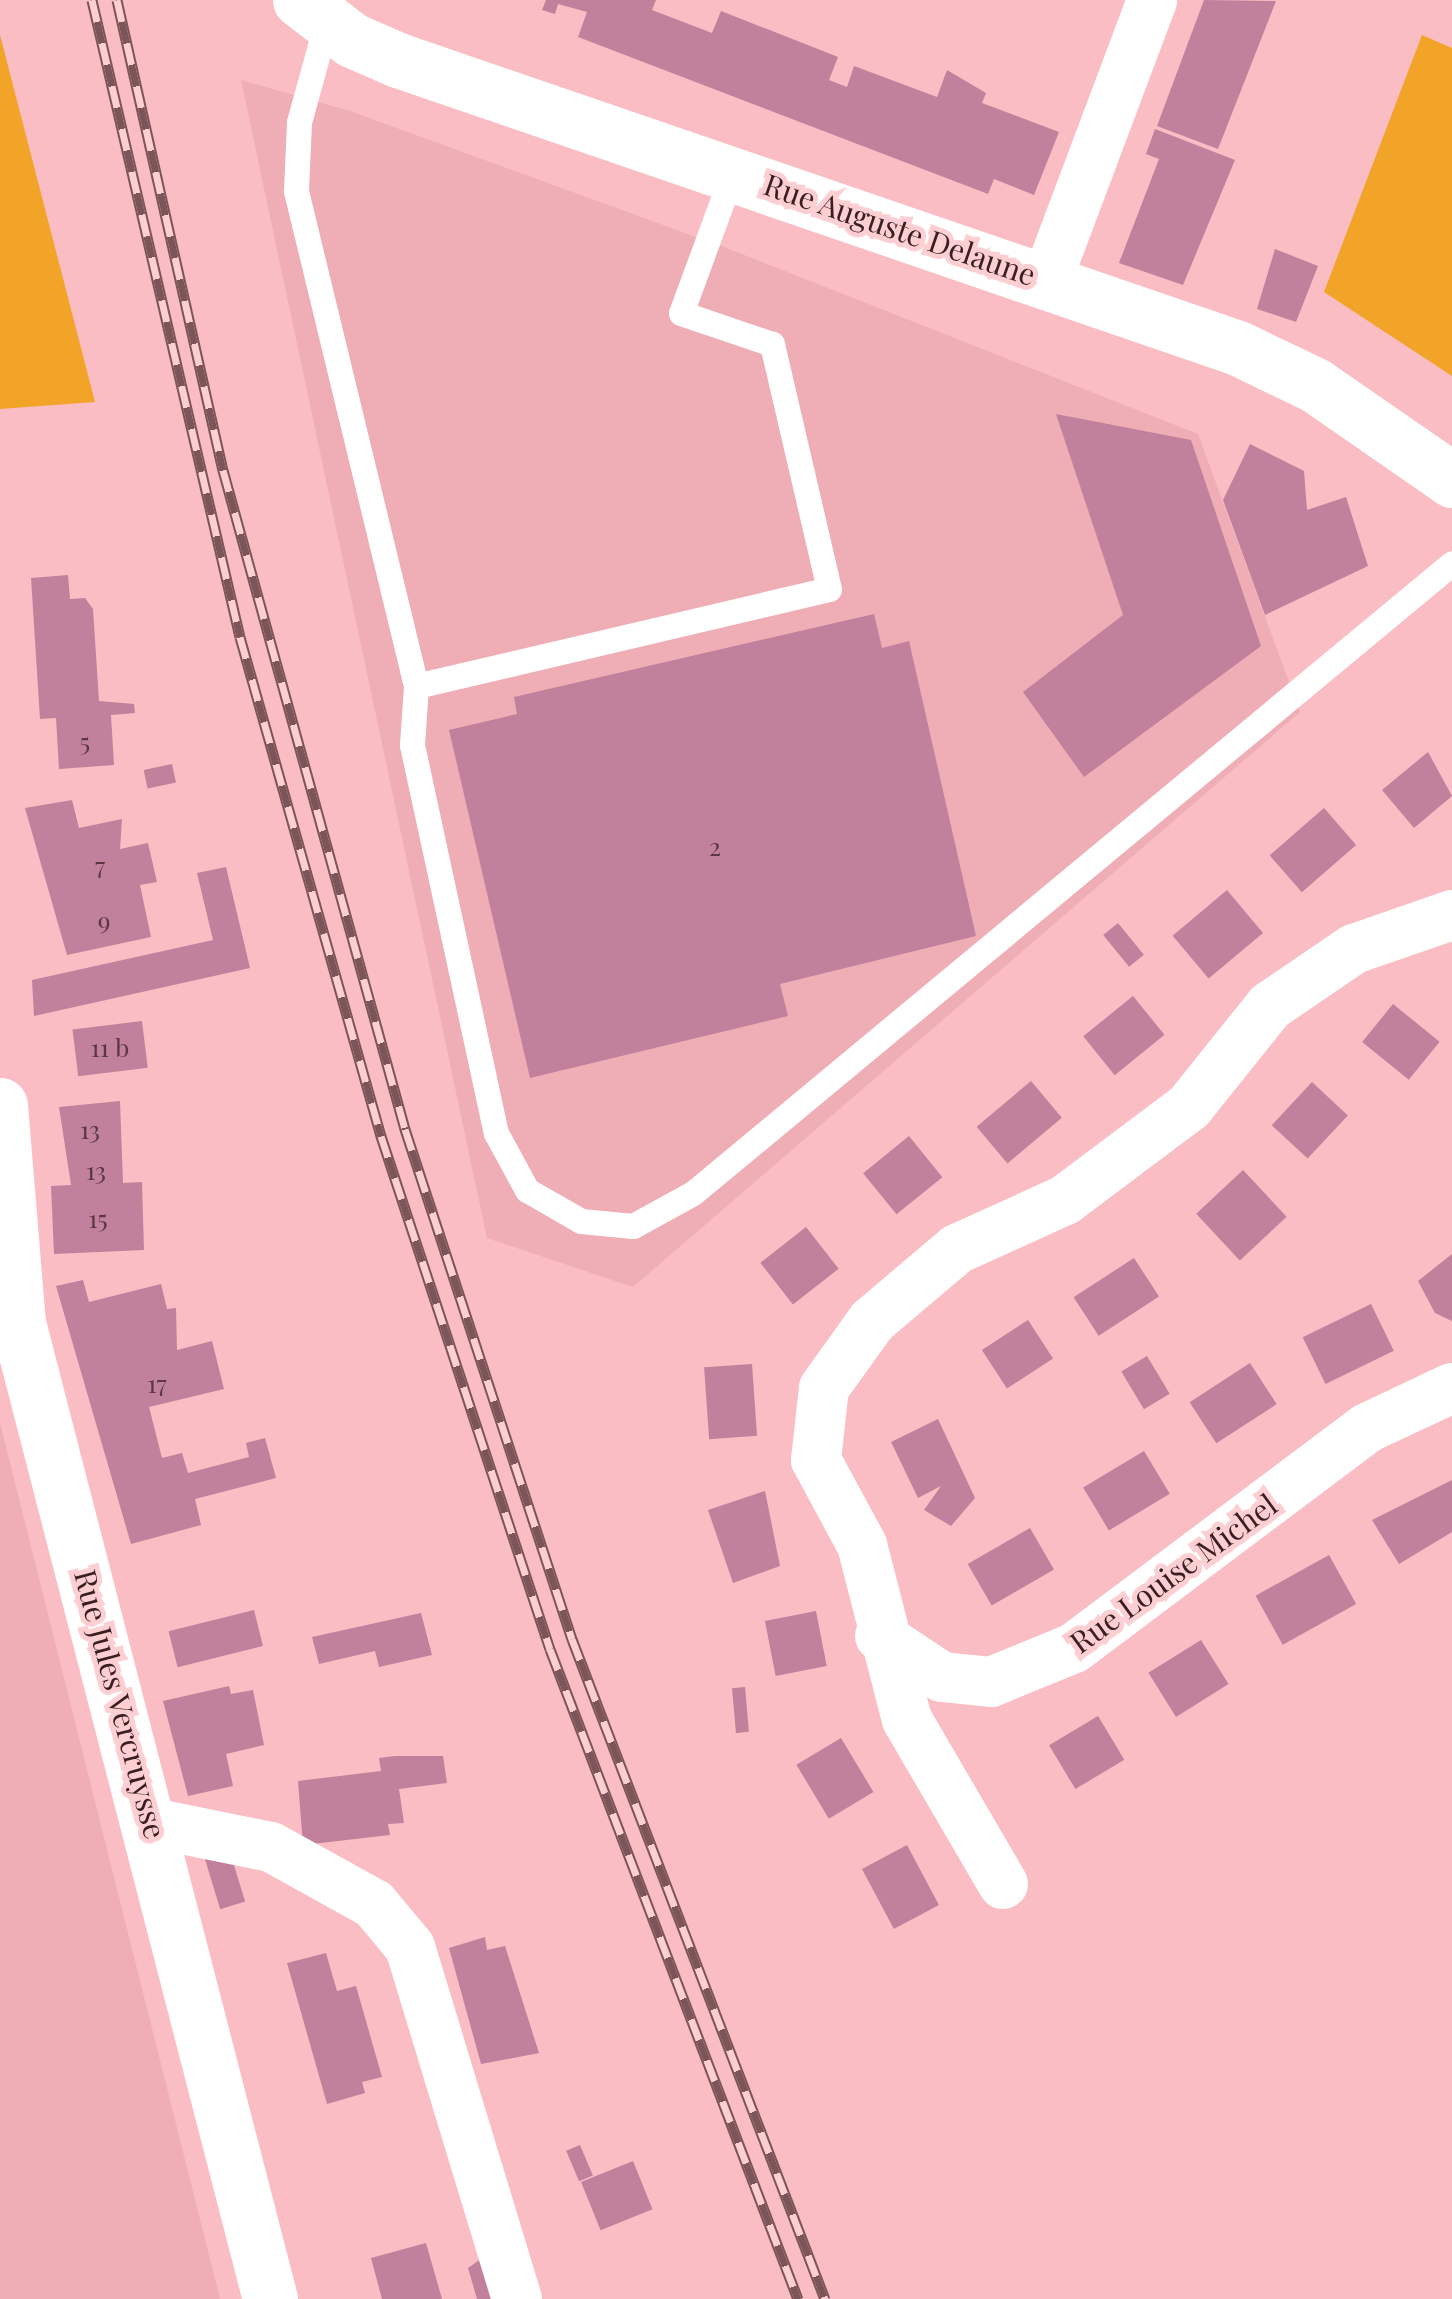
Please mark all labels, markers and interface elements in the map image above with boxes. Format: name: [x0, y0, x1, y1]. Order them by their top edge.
street label: Rue Auguste Delaune: [759, 165, 1041, 293]
house number: 5: [80, 726, 90, 756]
house number: 2: [709, 831, 721, 861]
house number: 7: [95, 850, 105, 880]
house number: 9: [98, 905, 110, 935]
house number: 11 b: [91, 1032, 129, 1062]
house number: 13: [80, 1114, 100, 1144]
house number: 13: [86, 1155, 106, 1185]
house number: 15: [88, 1203, 108, 1233]
house number: 17: [147, 1368, 167, 1398]
street label: Rue Louise Michel: [1063, 1486, 1283, 1660]
street label: Rue Jules Vercruysse: [68, 1565, 174, 1843]

